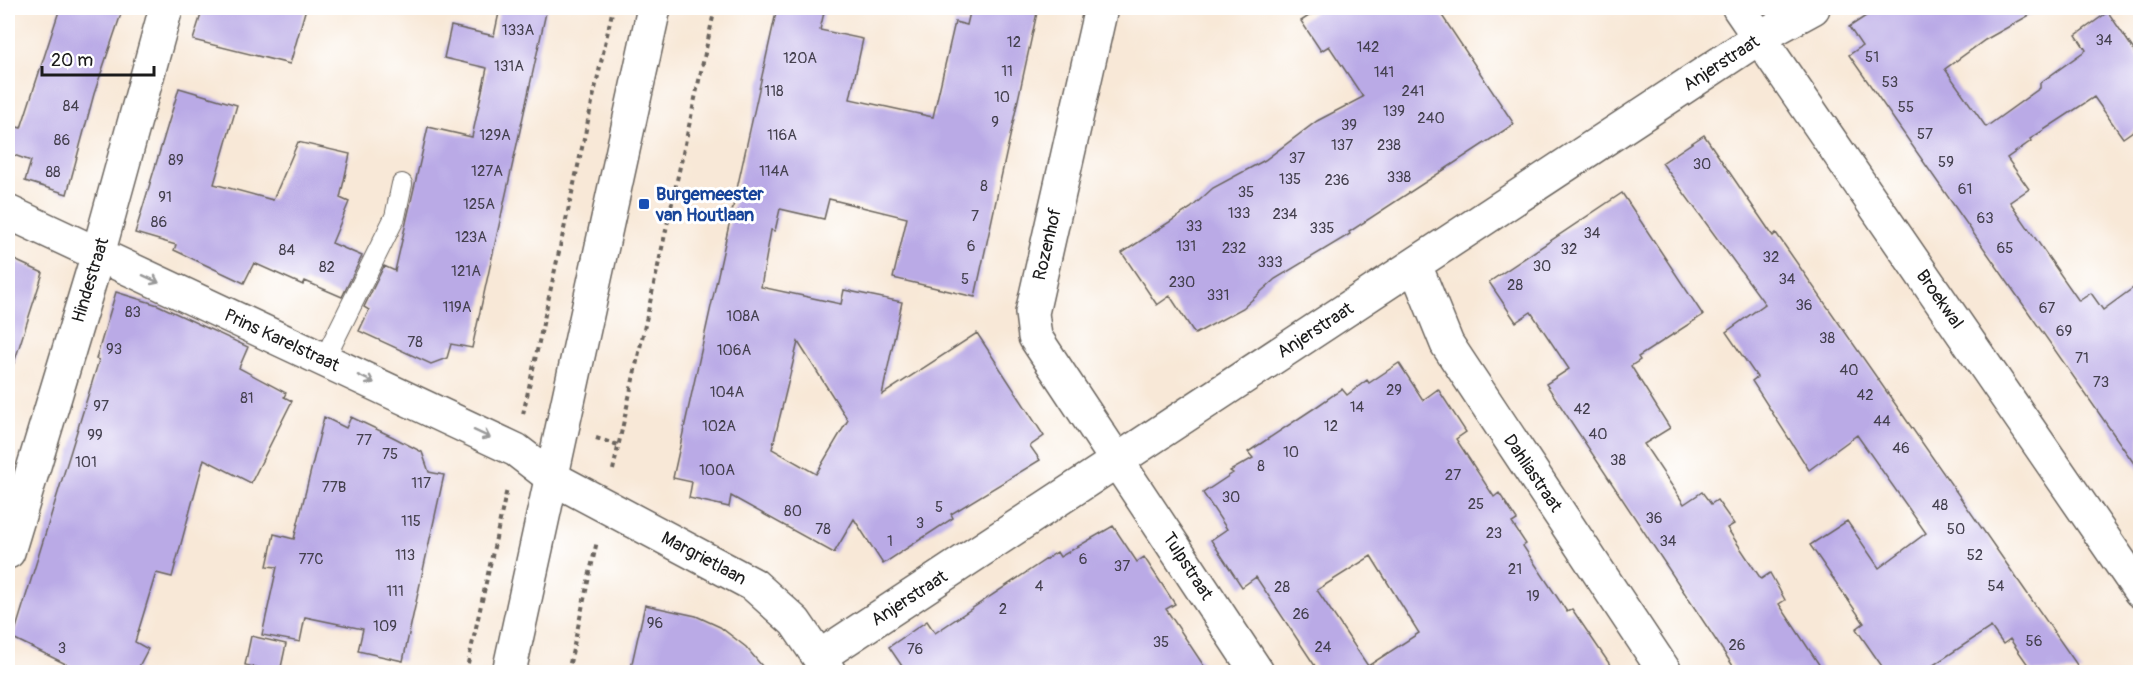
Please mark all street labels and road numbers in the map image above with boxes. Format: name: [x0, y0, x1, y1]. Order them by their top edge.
street label: Anjerstraat: [1679, 30, 1764, 97]
street label: Rozenhof: [1028, 205, 1067, 283]
street label: Hindestraat: [67, 234, 115, 325]
street label: Broekwal: [1911, 265, 1968, 333]
street label: Anjerstraat: [1273, 297, 1358, 364]
street label: Prins Karelstraat: [221, 304, 344, 377]
street label: Dahliastraat: [1498, 430, 1567, 517]
street label: Margrietlaan: [657, 526, 750, 590]
street label: Tulpstraat: [1157, 528, 1218, 605]
street label: Anjerstraat: [867, 565, 952, 632]

